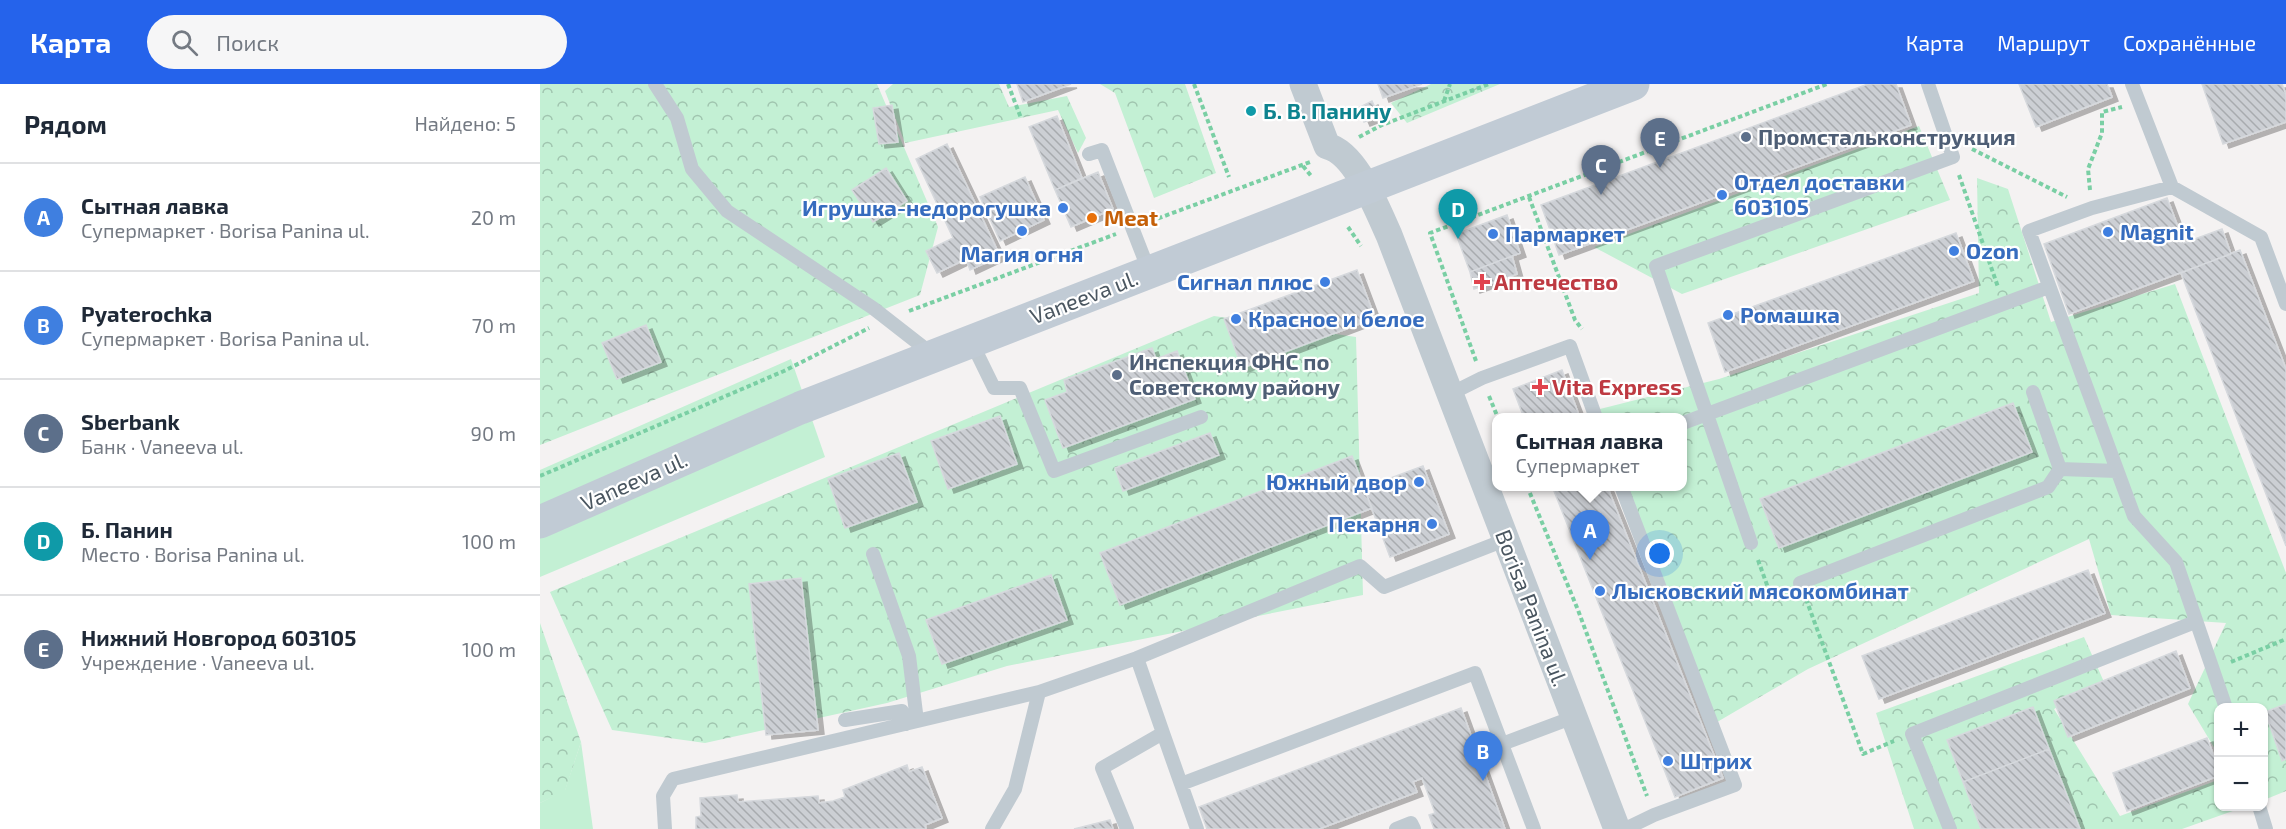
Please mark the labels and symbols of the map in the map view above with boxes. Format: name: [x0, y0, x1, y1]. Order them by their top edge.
place label: Б. В. Панину: [1263, 97, 1392, 123]
marker: Б. В. Панину: [1244, 104, 1258, 118]
pin: E: [1640, 118, 1680, 168]
place label: Промстальконструкция: [1758, 123, 2016, 149]
marker: Промстальконструкция: [1739, 130, 1753, 144]
pin: C: [1582, 146, 1620, 195]
place label: Отдел доставки 603105: [1734, 168, 1905, 219]
marker: Отдел доставки 603105: [1715, 188, 1729, 202]
pin: D: [1438, 190, 1478, 239]
place label: Игрушка-недорогушка: [802, 194, 1051, 220]
marker: Игрушка-недорогушка: [1056, 201, 1070, 215]
place label: Meat: [1104, 204, 1158, 230]
marker: Meat: [1085, 211, 1099, 225]
place label: Magnit: [2120, 218, 2194, 244]
place label: Пармаркет: [1505, 220, 1625, 246]
marker: Магия огня: [1015, 224, 1029, 238]
marker: Magnit: [2101, 225, 2115, 239]
marker: Пармаркет: [1486, 227, 1500, 241]
place label: Ozon: [1966, 237, 2019, 263]
place label: Магия огня: [961, 240, 1083, 266]
marker: Ozon: [1947, 244, 1961, 258]
street label: Vaneeva ul.: [1026, 264, 1141, 329]
place label: Сигнал плюс: [1177, 268, 1313, 294]
place label: Аптечество: [1494, 268, 1618, 294]
marker: Сигнал плюс: [1318, 275, 1332, 289]
marker: Аптечество: [1475, 275, 1489, 289]
place label: Ромашка: [1740, 301, 1840, 327]
place label: Красное и белое: [1248, 305, 1425, 331]
marker: Ромашка: [1721, 308, 1735, 322]
marker: Красное и белое: [1229, 312, 1243, 326]
place label: Инспекция ФНС по Советскому району: [1129, 348, 1341, 399]
marker: Инспекция ФНС по Советскому району: [1110, 368, 1124, 382]
place label: Vita Express: [1552, 373, 1682, 399]
marker: Vita Express: [1533, 380, 1547, 394]
street label: Vaneeva ul.: [576, 445, 691, 515]
place label: Южный двор: [1266, 468, 1407, 494]
marker: Южный двор: [1412, 475, 1426, 489]
place label: Пекарня: [1328, 510, 1420, 536]
pin: A: [1570, 510, 1610, 560]
marker: Пекарня: [1425, 517, 1439, 531]
street label: Borisa Panina ul.: [1491, 526, 1575, 690]
your location: [1645, 539, 1674, 568]
place label: Лысковский мясокомбинат: [1612, 577, 1909, 603]
marker: Лысковский мясокомбинат: [1593, 584, 1607, 598]
pin: B: [1464, 732, 1502, 781]
place label: Штрих: [1680, 747, 1752, 773]
marker: Штрих: [1661, 754, 1675, 768]

